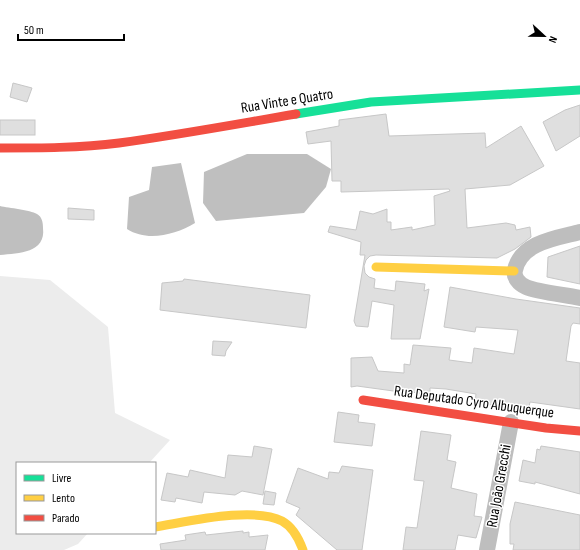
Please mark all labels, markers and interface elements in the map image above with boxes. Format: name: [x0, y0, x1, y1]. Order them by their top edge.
scale bar: [18, 16, 124, 42]
north arrow: [524, 16, 564, 56]
text: 50 m: [24, 23, 44, 38]
text: N: [546, 34, 560, 45]
street label: Rua Vinte e Quatro: [240, 84, 334, 118]
street label: Rua Deputado Cyro Albuquerque: [393, 381, 555, 423]
street label: Rua João Grecchi: [482, 443, 516, 529]
legend: [16, 462, 156, 534]
text: Livre: [52, 471, 72, 486]
text: Lento: [52, 491, 75, 506]
text: Parado: [52, 511, 79, 526]

